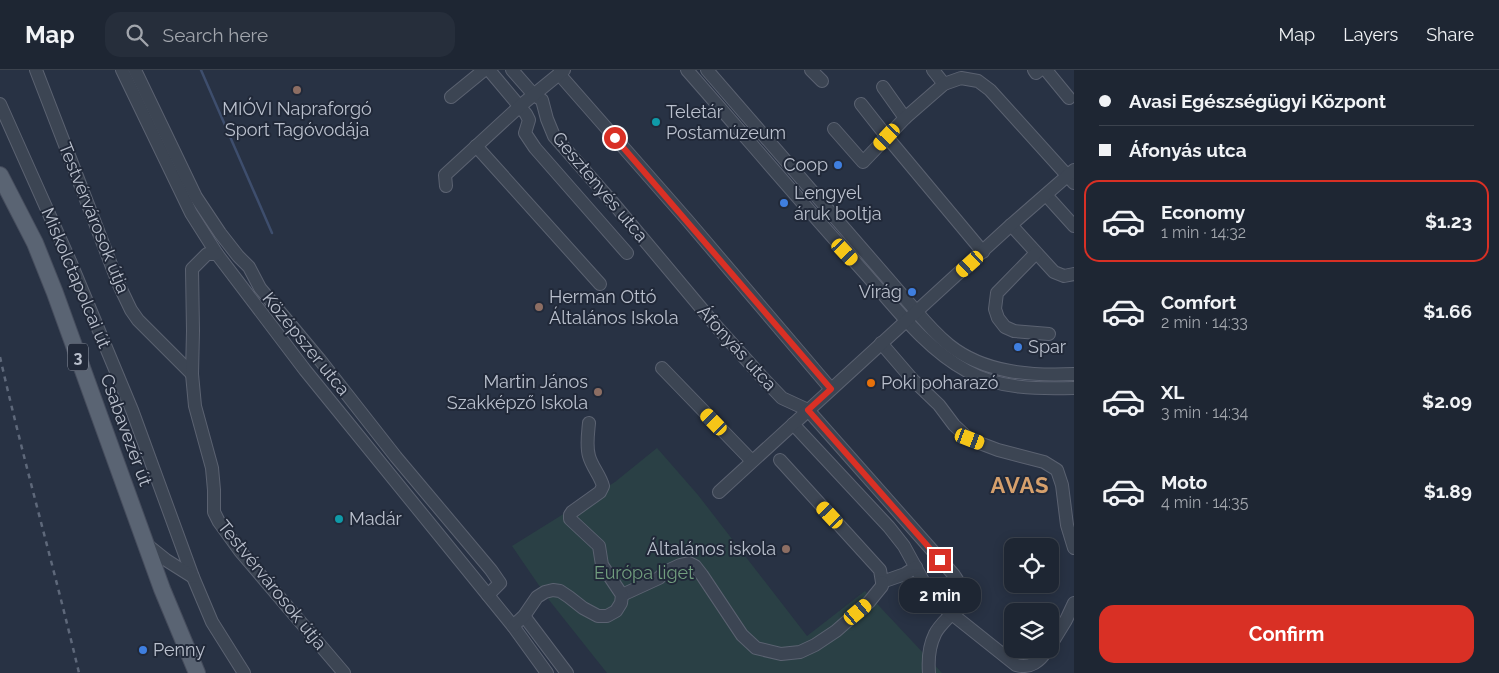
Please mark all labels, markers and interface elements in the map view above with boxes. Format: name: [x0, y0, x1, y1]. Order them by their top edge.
search box: [105, 12, 455, 57]
text: Map: [25, 20, 75, 49]
icon: search: [123, 21, 151, 49]
text: Search here: [163, 24, 268, 46]
text: Map: [1279, 24, 1315, 45]
text: Layers: [1343, 24, 1398, 45]
text: Share: [1426, 24, 1474, 45]
marker: MIÓVI Napraforgó Sport Tagóvodája: [291, 84, 303, 96]
text: Avasi Egészségügyi Központ: [1129, 90, 1386, 112]
place label: MIÓVI Napraforgó Sport Tagóvodája: [222, 97, 372, 140]
place label: Teletár Postamúzeum: [666, 101, 786, 143]
marker: Teletár Postamúzeum: [650, 116, 662, 128]
car: [871, 121, 902, 153]
street label: Gesztenyés utca: [548, 127, 653, 246]
route start: [604, 127, 626, 149]
text: Áfonyás utca: [1129, 139, 1247, 161]
street label: Testvérvárosok útja: [55, 140, 134, 296]
place label: Coop: [783, 154, 828, 175]
marker: Coop: [832, 159, 844, 171]
place label: Lengyel áruk boltja: [794, 182, 882, 224]
marker: Lengyel áruk boltja: [778, 197, 790, 209]
icon: car: [1101, 199, 1146, 244]
text: Economy: [1161, 201, 1245, 223]
street label: Miskolctapolcai út: [37, 204, 116, 351]
text: $1.23: [1425, 210, 1472, 232]
text: 1 min · 14:32: [1161, 223, 1246, 242]
car: [829, 236, 860, 268]
car: [953, 248, 986, 280]
place label: Virág: [859, 281, 902, 302]
place label: Herman Ottó Általános Iskola: [549, 286, 679, 328]
marker: Virág: [906, 286, 918, 298]
street label: Középszer utca: [258, 288, 354, 399]
icon: car: [1101, 289, 1146, 334]
text: Comfort: [1161, 291, 1236, 313]
street label: Áfonyás utca: [694, 300, 782, 395]
text: $1.66: [1423, 300, 1472, 322]
marker: Herman Ottó Általános Iskola: [533, 301, 545, 313]
text: 2 min · 14:33: [1161, 313, 1248, 332]
place label: Spar: [1028, 336, 1067, 357]
marker: Spar: [1012, 341, 1024, 353]
road number: 3: [68, 344, 88, 370]
street label: Csabavezér út: [96, 371, 156, 489]
place label: Martin János Szakképző Iskola: [447, 371, 588, 413]
place label: Poki poharazó: [881, 372, 999, 393]
marker: Poki poharazó: [865, 377, 877, 389]
icon: car: [1101, 379, 1146, 424]
text: XL: [1161, 381, 1184, 403]
marker: Martin János Szakképző Iskola: [592, 386, 604, 398]
text: $2.09: [1422, 390, 1472, 412]
text: 3 min · 14:34: [1161, 403, 1248, 422]
car: [698, 406, 729, 438]
car: [953, 427, 986, 451]
icon: car: [1101, 469, 1146, 514]
text: Moto: [1161, 471, 1207, 493]
district label: AVAS: [990, 472, 1050, 498]
text: $1.89: [1424, 480, 1472, 502]
text: 4 min · 14:35: [1161, 493, 1248, 512]
car: [814, 499, 845, 531]
place label: Madár: [349, 508, 403, 529]
marker: Madár: [333, 513, 345, 525]
street label: Testvérvárosok útja: [214, 516, 331, 654]
place label: Általános iskola: [647, 537, 776, 559]
map controls: [1004, 538, 1059, 658]
button: locate: [1004, 538, 1059, 593]
marker: Általános iskola: [780, 543, 792, 555]
route end: [929, 549, 951, 571]
park label: Európa liget: [594, 562, 694, 583]
callout: 2 min: [899, 578, 981, 612]
text: 2 min: [919, 586, 961, 605]
car: [841, 597, 874, 627]
button: layers: [1004, 603, 1059, 658]
button: Confirm: [1099, 605, 1474, 663]
place label: Penny: [153, 639, 205, 660]
marker: Penny: [137, 644, 149, 656]

